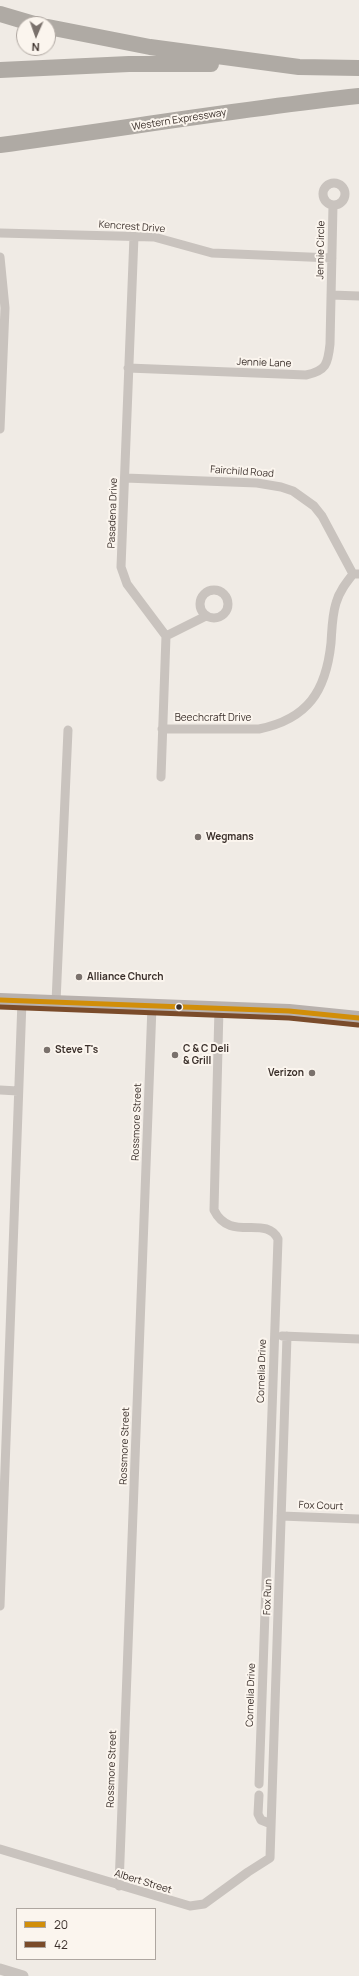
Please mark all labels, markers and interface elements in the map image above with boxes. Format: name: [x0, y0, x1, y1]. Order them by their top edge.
north arrow: [16, 16, 56, 56]
text: N: [31, 40, 40, 55]
street label: Western Expressway: [131, 107, 227, 133]
street label: Kencrest Drive: [98, 219, 166, 235]
street label: Jennie Circle: [314, 220, 328, 280]
street label: Jennie Lane: [236, 356, 292, 370]
street label: Fairchild Road: [210, 464, 274, 480]
street label: Pasadena Drive: [106, 477, 120, 549]
street label: Beechcraft Drive: [175, 712, 251, 724]
place label: Wegmans: [206, 831, 254, 843]
marker: Wegmans: [193, 832, 203, 842]
place label: Alliance Church: [87, 971, 163, 983]
marker: Alliance Church: [74, 972, 84, 982]
unlabelled marker: [174, 1002, 184, 1012]
place label: C & C Deli & Grill: [183, 1043, 229, 1066]
place label: Steve T's: [55, 1044, 98, 1056]
marker: Steve T's: [42, 1045, 52, 1055]
marker: C & C Deli & Grill: [170, 1050, 180, 1060]
place label: Verizon: [268, 1067, 304, 1079]
marker: Verizon: [307, 1068, 317, 1078]
street label: Rossmore Street: [130, 1083, 144, 1161]
street label: Cornelia Drive: [255, 1339, 269, 1403]
street label: Rossmore Street: [118, 1407, 132, 1485]
street label: Fox Court: [299, 1499, 343, 1513]
street label: Fox Run: [261, 1579, 275, 1615]
street label: Cornelia Drive: [244, 1663, 258, 1727]
street label: Rossmore Street: [105, 1730, 119, 1808]
street label: Albert Street: [113, 1868, 173, 1896]
legend: [16, 1908, 156, 1960]
text: 20: [54, 1916, 68, 1933]
text: 42: [54, 1936, 68, 1953]

